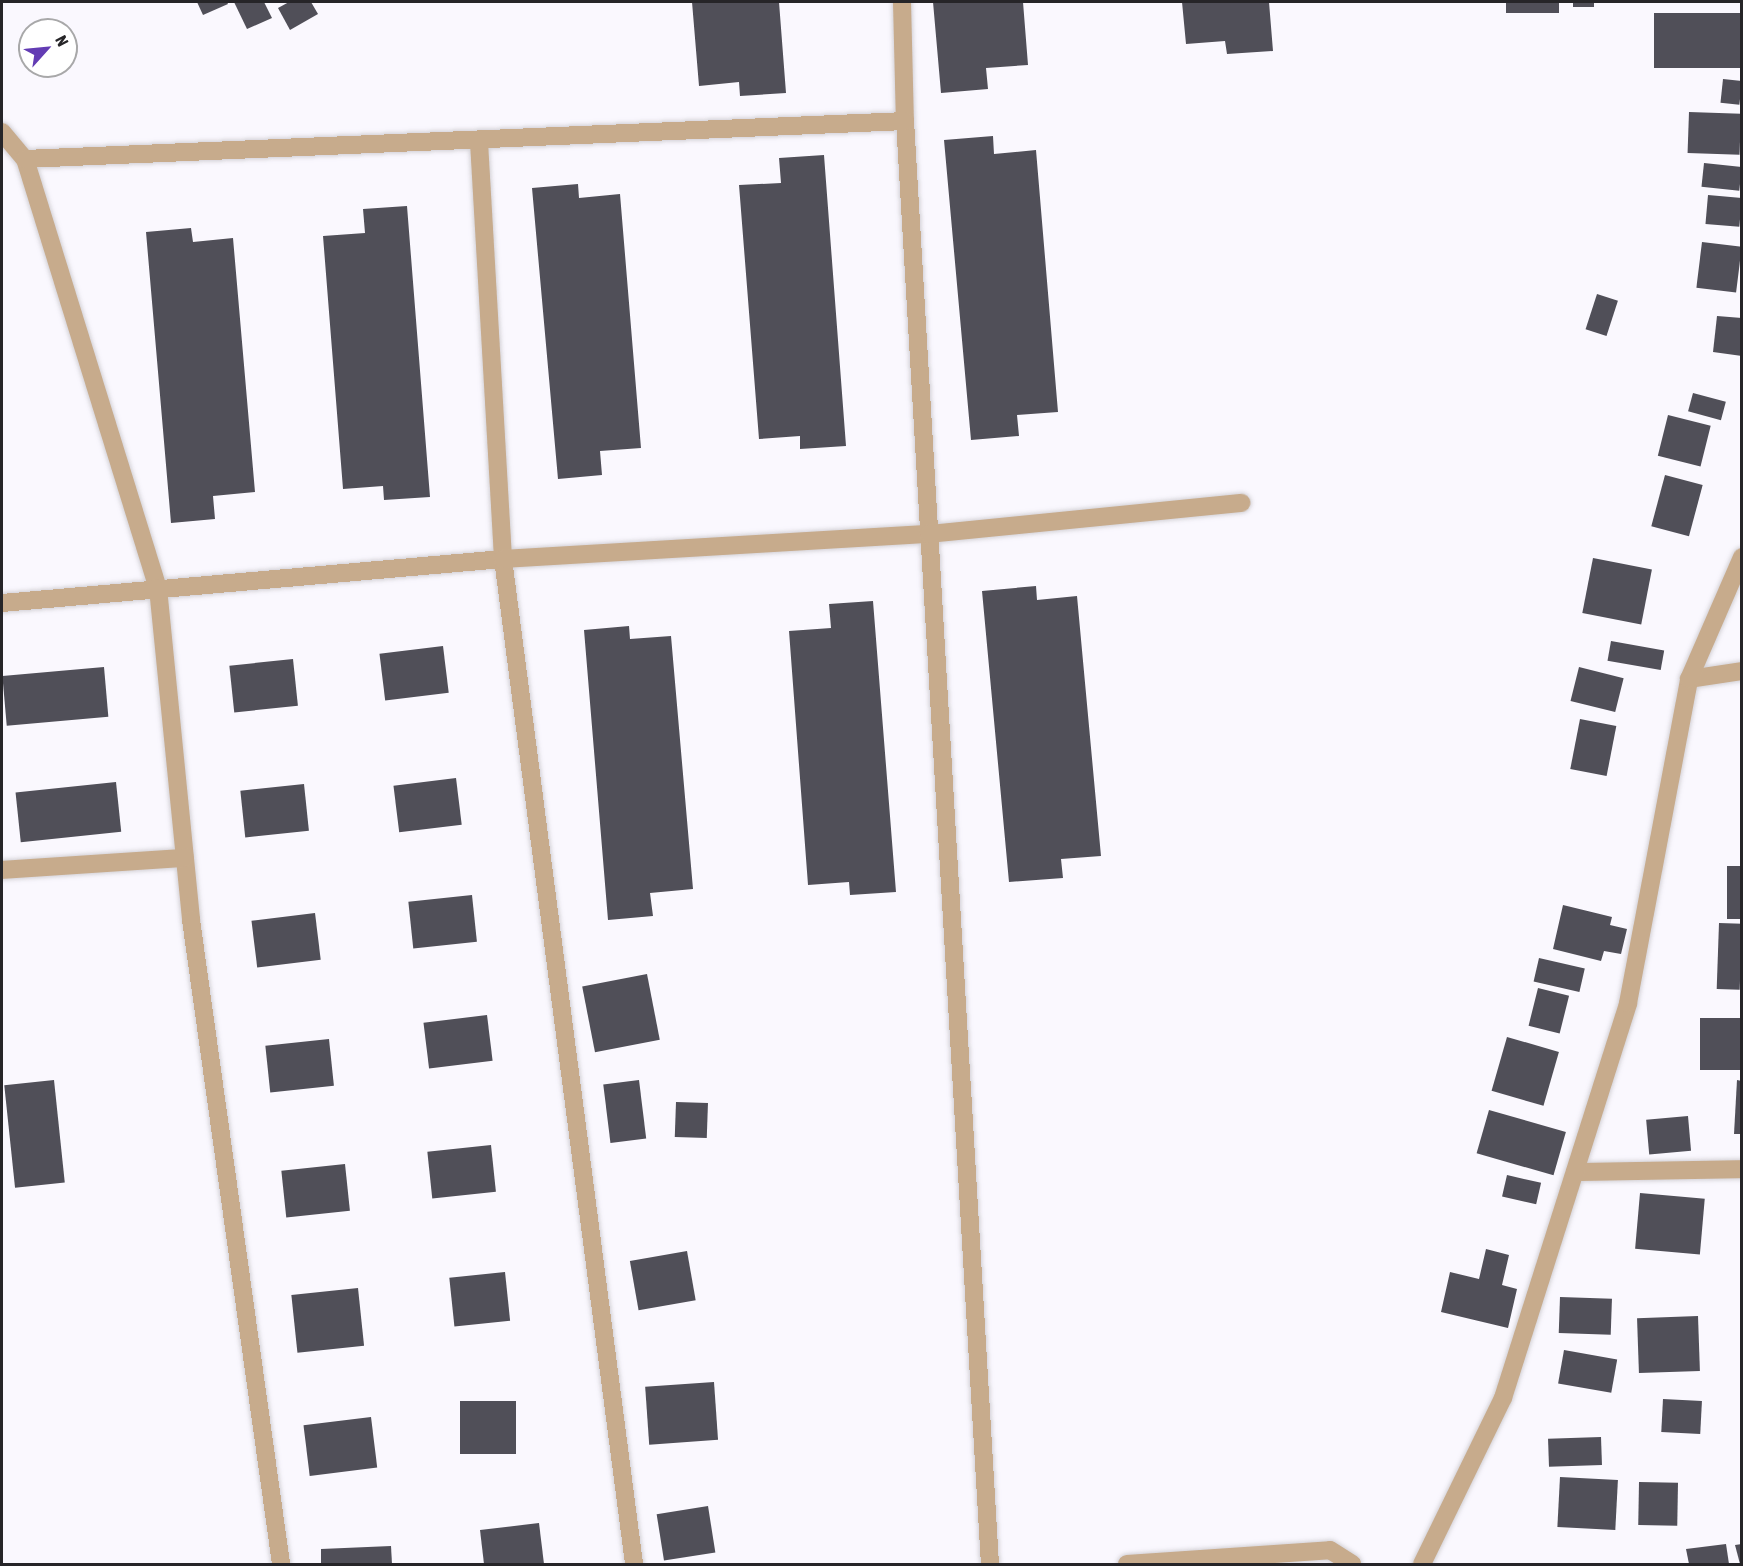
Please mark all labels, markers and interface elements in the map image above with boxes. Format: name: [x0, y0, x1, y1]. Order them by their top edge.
north arrow: [18, 18, 78, 78]
text: N: [52, 32, 72, 49]

